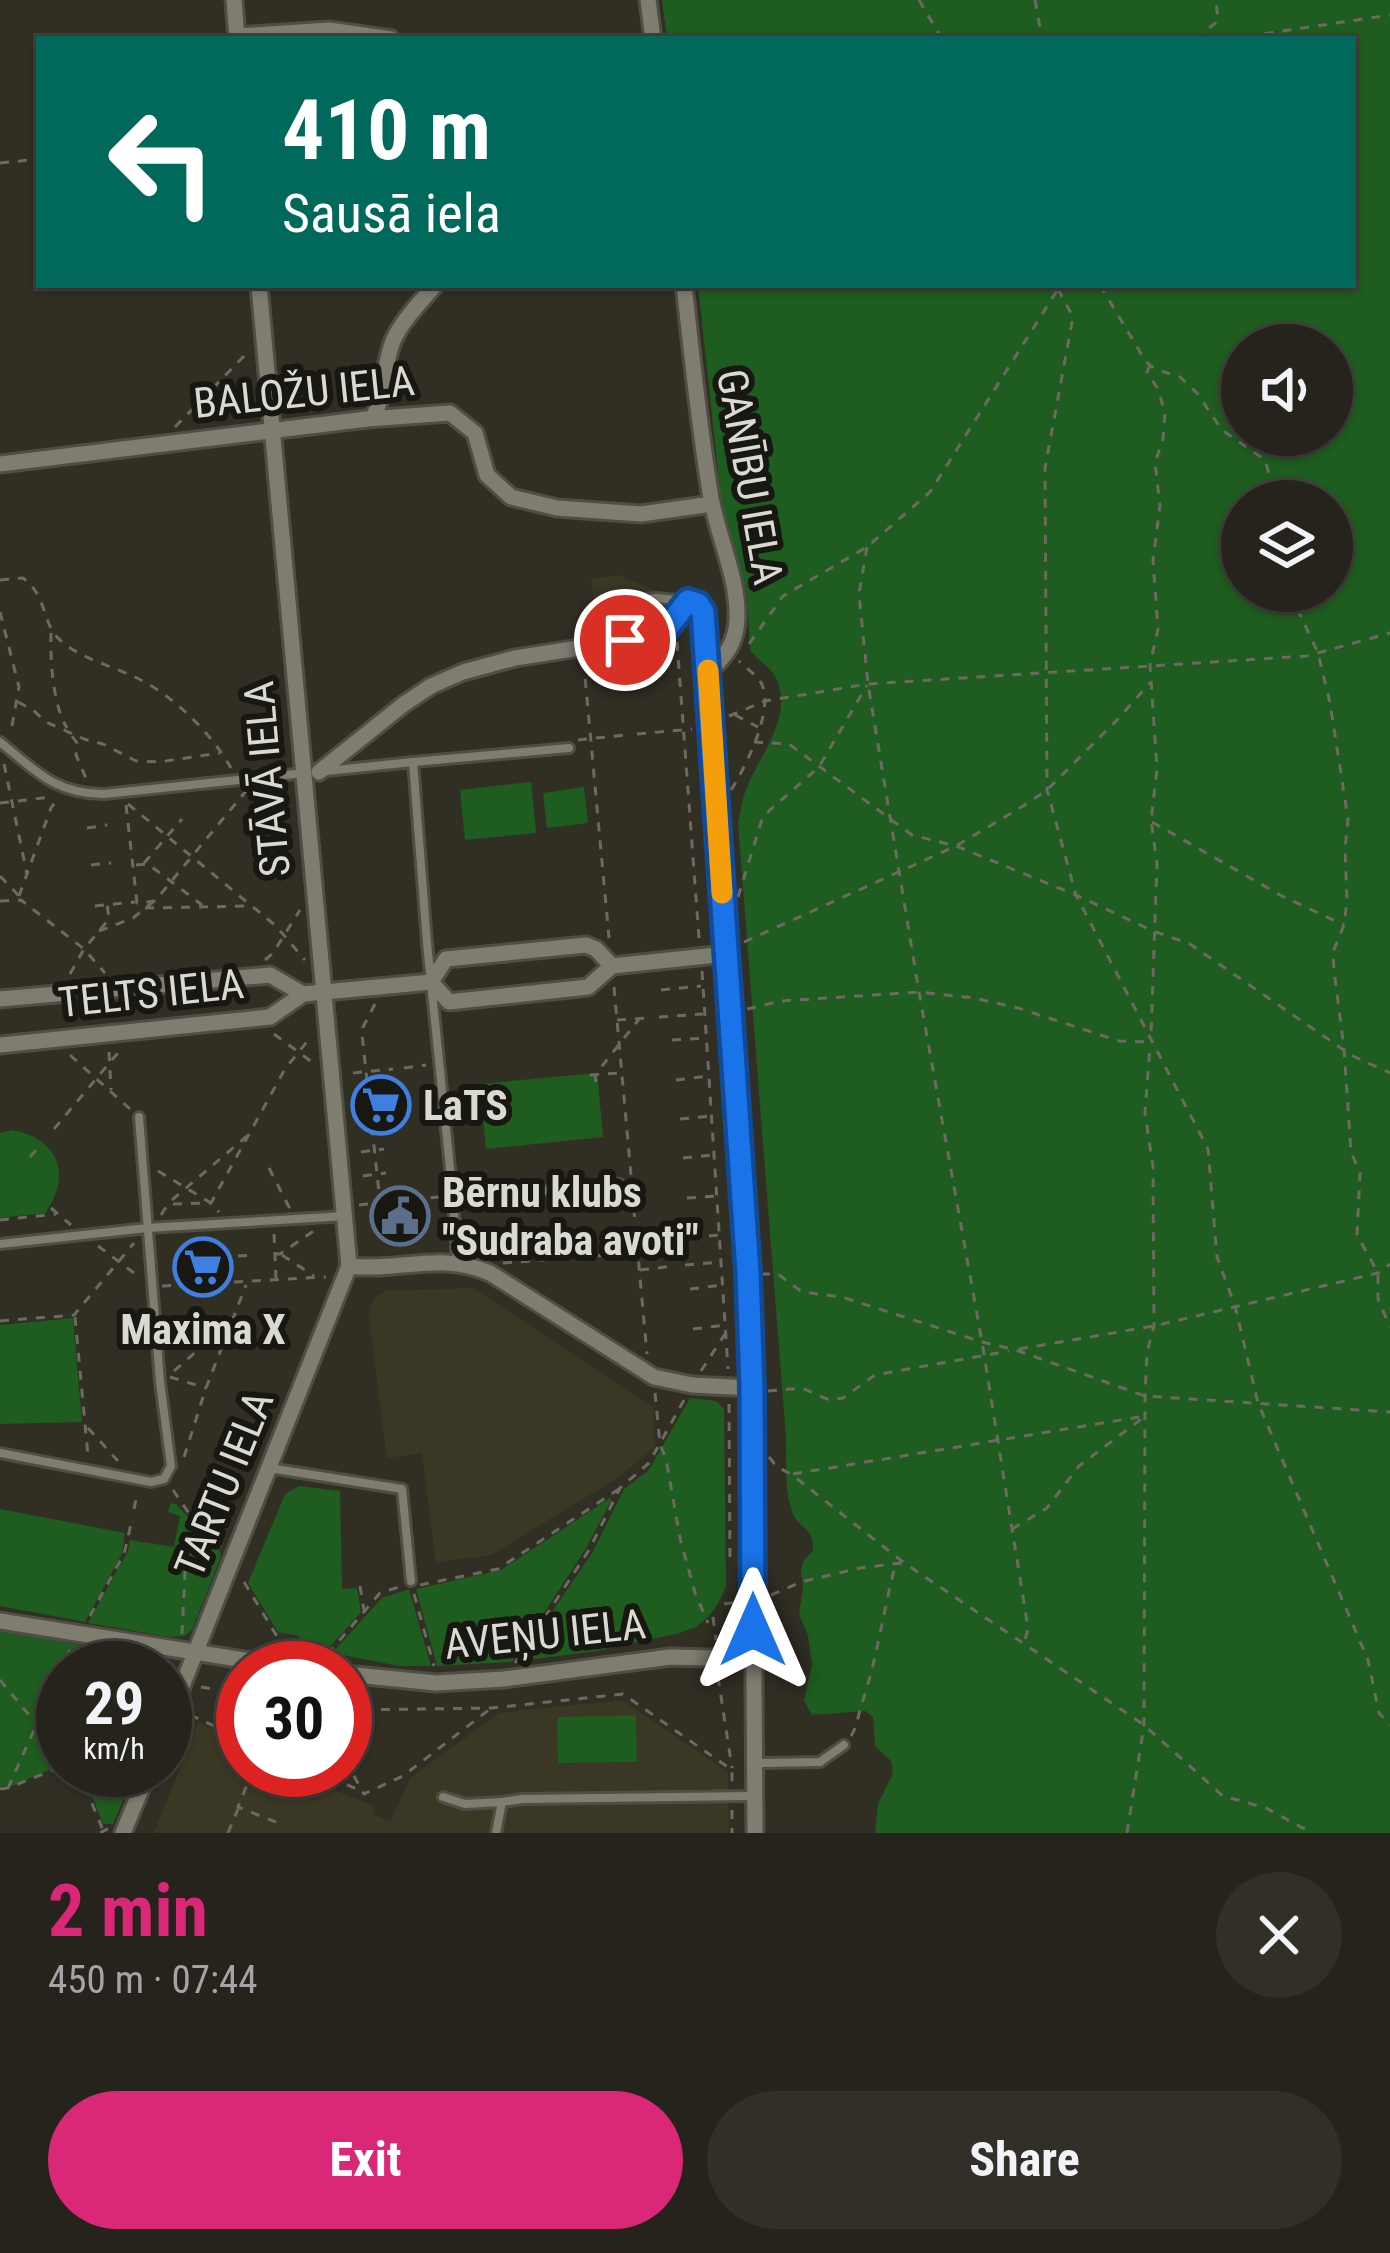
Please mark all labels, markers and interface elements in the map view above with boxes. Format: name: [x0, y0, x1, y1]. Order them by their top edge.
text: 410 m: [282, 81, 491, 180]
icon: left: [84, 84, 240, 240]
text: Sausā iela: [282, 182, 501, 245]
map controls: [1221, 324, 1353, 612]
button: sound: [1221, 324, 1353, 456]
street label: BALOŽU IELA: [191, 356, 417, 428]
street label: GANĪBU IELA: [707, 366, 793, 588]
button: layers: [1221, 480, 1353, 612]
pin: [574, 589, 676, 691]
icon: arrive: [592, 607, 658, 673]
street label: STĀVĀ IELA: [234, 679, 300, 879]
street label: TELTS IELA: [56, 959, 246, 1027]
supermarket icon: LaTS: [350, 1074, 412, 1136]
place label: LaTS: [423, 1081, 508, 1130]
place label: Bērnu klubs "Sudraba avoti": [442, 1168, 699, 1265]
public building icon: Bērnu klubs "Sudraba avoti": [369, 1185, 431, 1247]
supermarket icon: Maxima X: [172, 1236, 234, 1298]
place label: Maxima X: [120, 1305, 286, 1354]
street label: TARTU IELA: [165, 1384, 283, 1584]
position arrow: [690, 1567, 816, 1693]
street label: AVEŅU IELA: [442, 1599, 648, 1670]
speed limit sign: 30: [216, 1641, 372, 1797]
text: 29: [84, 1668, 144, 1739]
text: km/h: [83, 1731, 145, 1766]
text: 2 min: [48, 1869, 208, 1954]
button: close: [1216, 1872, 1342, 1998]
text: 450 m · 07:44: [48, 1957, 258, 2003]
button: Exit: [48, 2091, 683, 2229]
button: Share: [707, 2091, 1342, 2229]

